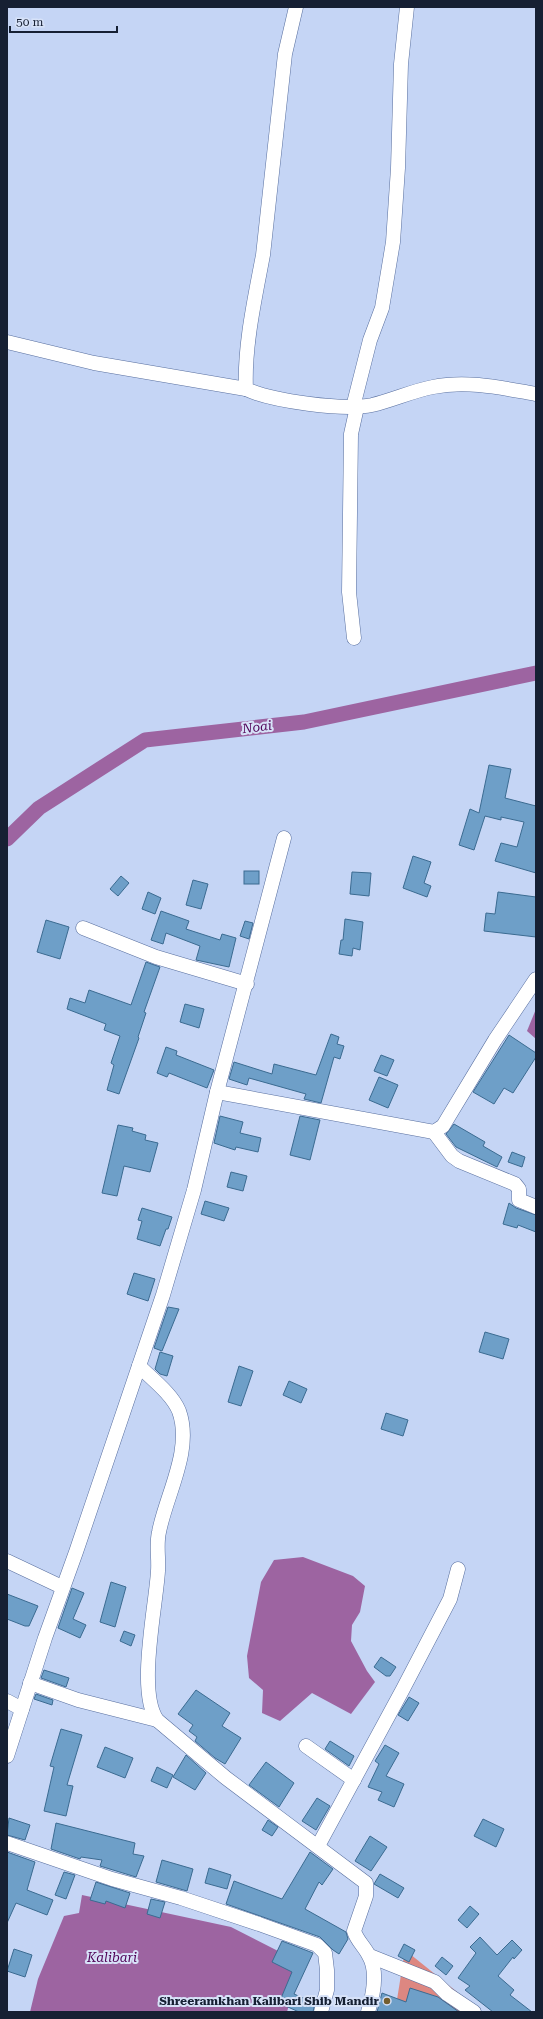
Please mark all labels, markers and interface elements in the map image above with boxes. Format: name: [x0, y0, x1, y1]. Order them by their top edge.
scale bar: [10, 8, 117, 34]
text: 50 m: [16, 15, 43, 29]
water label: Noai: [240, 718, 273, 736]
water label: Kalibari: [86, 1950, 137, 1965]
place label: Shreeramkhan Kalibari Shib Mandir: [159, 1994, 380, 2008]
marker: Shreeramkhan Kalibari Shib Mandir: [382, 1996, 392, 2006]

